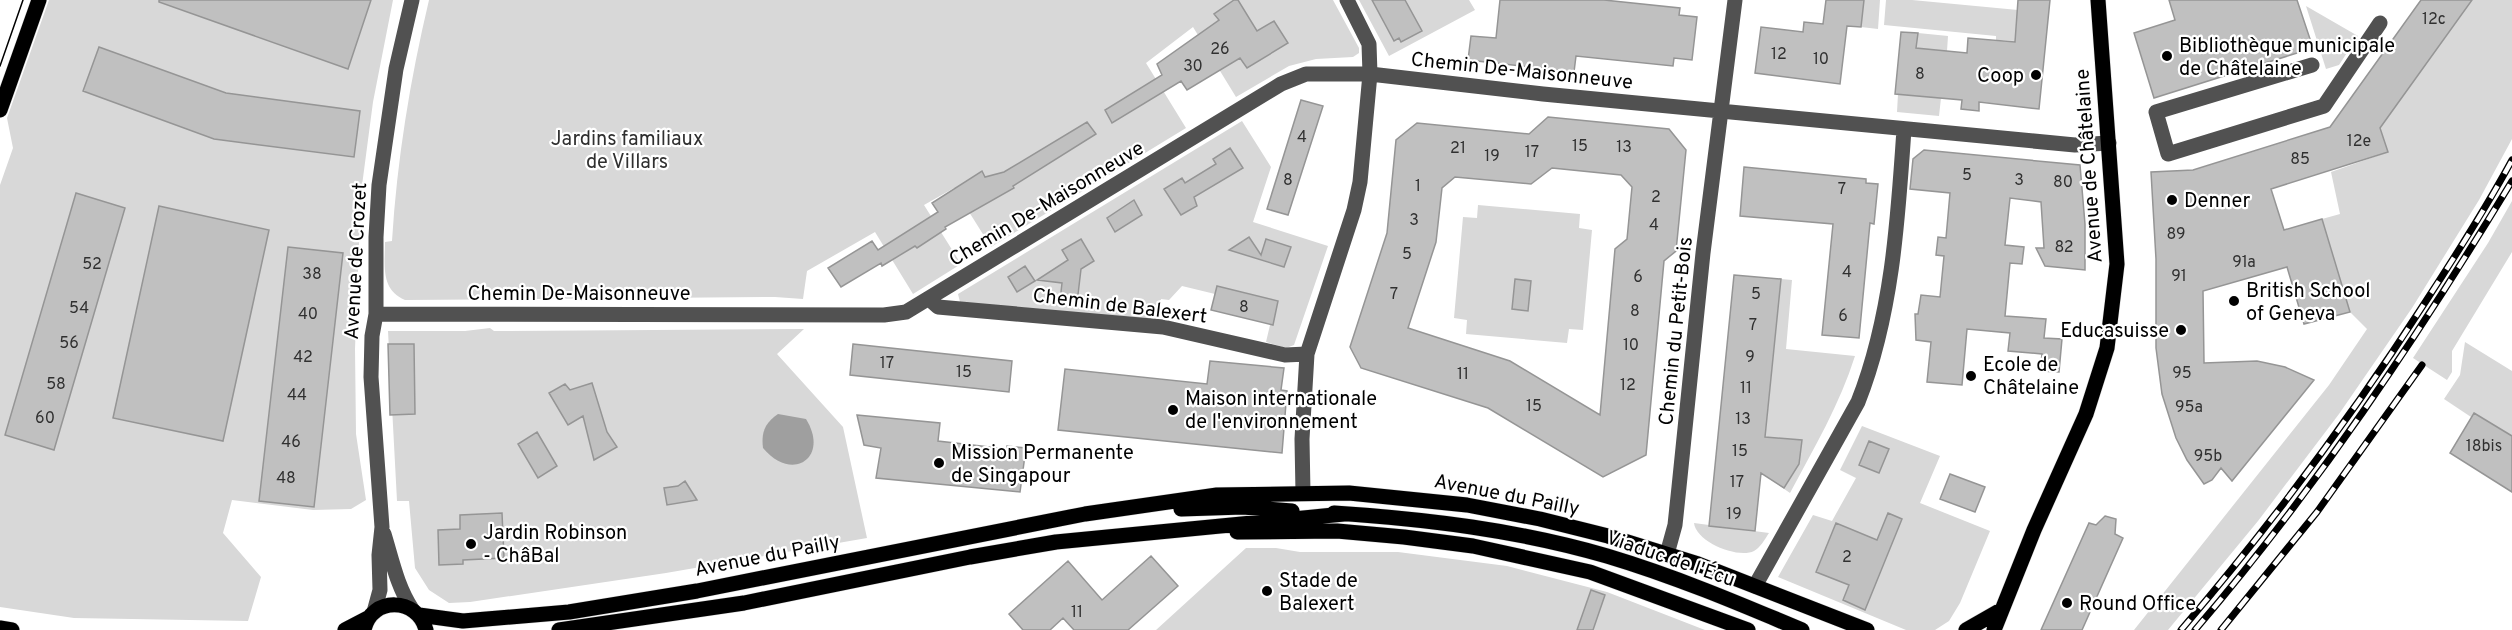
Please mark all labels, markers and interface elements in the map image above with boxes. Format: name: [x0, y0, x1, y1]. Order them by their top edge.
house number: 12c: [2422, 10, 2446, 30]
place label: Bibliothèque municipale de Châtelaine: [2179, 34, 2395, 83]
house number: 26: [1210, 40, 1230, 60]
house number: 12: [1771, 45, 1787, 65]
street label: Chemin De-Maisonneuve: [1409, 47, 1634, 97]
marker: Bibliothèque municipale de Châtelaine: [2160, 49, 2174, 63]
house number: 10: [1813, 50, 1829, 70]
house number: 30: [1183, 57, 1203, 77]
place label: Coop: [1977, 64, 2024, 90]
house number: 8: [1915, 65, 1925, 85]
marker: Coop: [2029, 68, 2043, 82]
street label: Avenue de Châtelaine: [2070, 68, 2110, 264]
park label: Jardins familiaux de Villars: [551, 127, 703, 176]
house number: 4: [1297, 128, 1307, 148]
house number: 12e: [2347, 132, 2371, 152]
street label: Chemin De-Maisonneuve: [945, 136, 1149, 273]
house number: 15: [1572, 137, 1588, 157]
house number: 13: [1616, 138, 1632, 158]
house number: 21: [1450, 139, 1466, 159]
house number: 17: [1525, 143, 1539, 163]
house number: 19: [1484, 147, 1500, 167]
house number: 85: [2290, 150, 2310, 170]
house number: 5: [1962, 166, 1972, 186]
house number: 8: [1283, 171, 1293, 191]
house number: 3: [2014, 171, 2024, 191]
house number: 80: [2053, 173, 2073, 193]
house number: 1: [1415, 177, 1421, 197]
house number: 7: [1838, 180, 1846, 200]
street label: Avenue de Crozet: [340, 182, 374, 340]
house number: 2: [1651, 188, 1661, 208]
place label: Denner: [2184, 189, 2250, 215]
marker: Denner: [2165, 193, 2179, 207]
house number: 3: [1409, 211, 1419, 231]
house number: 4: [1649, 216, 1659, 236]
house number: 89: [2166, 225, 2186, 245]
street label: Chemin du Petit-Bois: [1654, 236, 1700, 427]
house number: 82: [2054, 238, 2074, 258]
house number: 5: [1402, 245, 1412, 265]
house number: 91a: [2232, 253, 2256, 273]
house number: 52: [82, 255, 102, 275]
house number: 4: [1842, 263, 1852, 283]
house number: 38: [302, 265, 322, 285]
house number: 91: [2171, 267, 2187, 287]
house number: 6: [1633, 268, 1643, 288]
place label: British School of Geneva: [2246, 279, 2371, 328]
street label: Chemin De-Maisonneuve: [467, 282, 691, 308]
street label: Chemin de Balexert: [1031, 283, 1209, 331]
house number: 7: [1390, 285, 1398, 305]
house number: 5: [1751, 285, 1761, 305]
marker: British School of Geneva: [2227, 294, 2241, 308]
house number: 8: [1239, 298, 1249, 318]
house number: 54: [69, 299, 89, 319]
house number: 8: [1630, 302, 1640, 322]
house number: 40: [298, 305, 318, 325]
house number: 6: [1838, 307, 1848, 327]
house number: 7: [1749, 316, 1757, 336]
place label: Educasuisse: [2060, 319, 2169, 345]
marker: Educasuisse: [2174, 323, 2188, 337]
house number: 56: [59, 334, 79, 354]
house number: 10: [1623, 336, 1639, 356]
house number: 42: [293, 348, 313, 368]
house number: 9: [1745, 348, 1755, 368]
place label: Ecole de Châtelaine: [1983, 353, 2079, 402]
house number: 17: [880, 354, 894, 374]
house number: 15: [956, 363, 972, 383]
house number: 95: [2172, 364, 2192, 384]
house number: 11: [1457, 365, 1469, 385]
marker: Ecole de Châtelaine: [1964, 369, 1978, 383]
house number: 58: [46, 375, 66, 395]
house number: 12: [1620, 376, 1636, 396]
house number: 11: [1740, 379, 1752, 399]
house number: 44: [287, 386, 307, 406]
place label: Maison internationale de l'environnement: [1185, 387, 1377, 436]
house number: 15: [1526, 397, 1542, 417]
house number: 95a: [2175, 398, 2203, 418]
marker: Maison internationale de l'environnement: [1166, 403, 1180, 417]
house number: 60: [35, 409, 55, 429]
house number: 13: [1735, 410, 1751, 430]
house number: 46: [281, 433, 301, 453]
house number: 18bis: [2466, 437, 2502, 457]
place label: Mission Permanente de Singapour: [951, 441, 1134, 490]
house number: 15: [1732, 442, 1748, 462]
house number: 95b: [2194, 447, 2222, 467]
marker: Mission Permanente de Singapour: [932, 456, 946, 470]
house number: 48: [276, 469, 296, 489]
street label: Avenue du Pailly: [1432, 469, 1582, 523]
house number: 17: [1730, 473, 1744, 493]
house number: 19: [1726, 505, 1742, 525]
place label: Jardin Robinson - ChâBal: [483, 521, 627, 570]
street label: Viaduc de l'Écu: [1602, 524, 1739, 594]
street label: Avenue du Pailly: [692, 530, 842, 584]
marker: Jardin Robinson - ChâBal: [464, 537, 478, 551]
house number: 2: [1842, 548, 1852, 568]
place label: Stade de Balexert: [1279, 569, 1358, 618]
marker: Stade de Balexert: [1260, 584, 1274, 598]
place label: Round Office: [2079, 592, 2196, 618]
marker: Round Office: [2060, 596, 2074, 610]
house number: 11: [1071, 603, 1083, 623]

